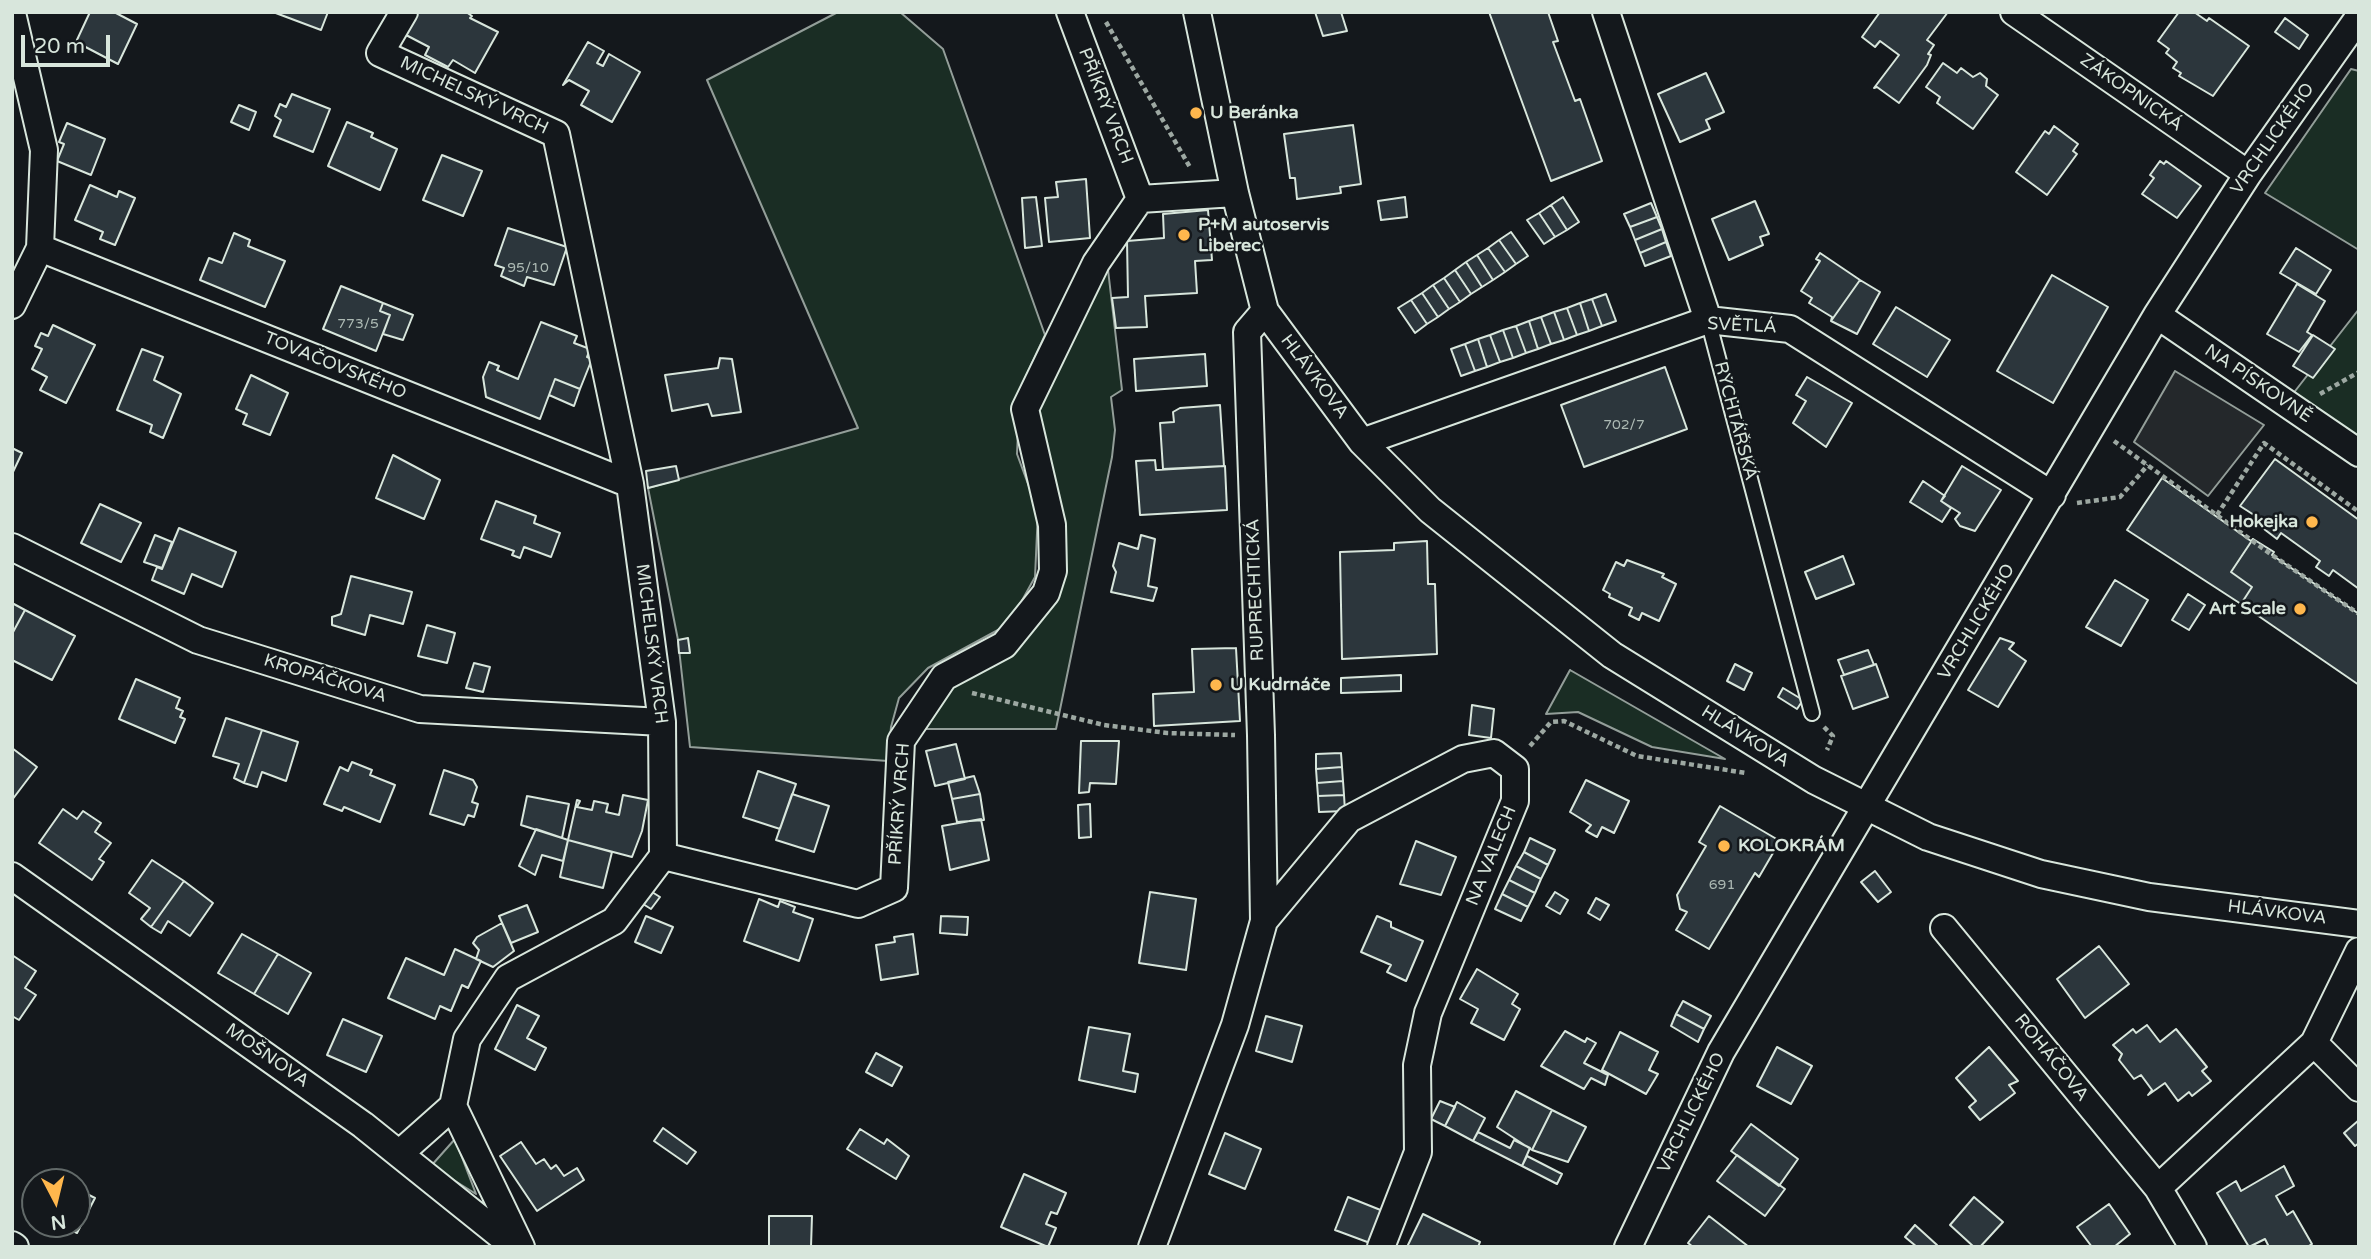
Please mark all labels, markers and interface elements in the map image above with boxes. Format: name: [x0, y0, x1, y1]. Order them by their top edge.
scale bar: [24, 21, 114, 65]
text: 20 m: [34, 34, 85, 59]
street label: PŘÍKRÝ VRCH: [1073, 45, 1137, 167]
street label: ZÁKOPNICKÁ: [2076, 50, 2186, 136]
street label: MICHELSKÝ VRCH: [396, 52, 552, 140]
street label: VRCHLICKÉHO: [2227, 79, 2319, 199]
place label: U Beránka: [1210, 102, 1299, 124]
marker: U Beránka: [1188, 105, 1204, 121]
place label: P+M autoservis Liberec: [1198, 214, 1329, 256]
marker: P+M autoservis Liberec: [1176, 227, 1192, 243]
house number: 95/10: [507, 260, 549, 276]
street label: SVĚTLÁ: [1707, 313, 1777, 339]
house number: 773/5: [337, 316, 379, 332]
street label: TOVAČOVSKÉHO: [261, 328, 409, 404]
street label: HLÁVKOVA: [1275, 331, 1353, 423]
street label: NA PÍSKOVNĚ: [2200, 340, 2316, 428]
street label: RYCHTÁŘSKÁ: [1709, 359, 1761, 483]
house number: 702/7: [1603, 417, 1645, 433]
place label: Hokejka: [2230, 511, 2298, 533]
marker: Hokejka: [2304, 514, 2320, 530]
street label: RUPRECHTICKÁ: [1243, 518, 1269, 662]
street label: VRCHLICKÉHO: [1934, 560, 2020, 684]
street label: MICHELSKÝ VRCH: [630, 563, 672, 725]
place label: Art Scale: [2209, 598, 2286, 620]
marker: Art Scale: [2292, 601, 2308, 617]
street label: KROPÁČKOVA: [261, 650, 389, 708]
place label: U Kudrnáče: [1230, 674, 1330, 696]
marker: U Kudrnáče: [1208, 677, 1224, 693]
street label: HLÁVKOVA: [1697, 701, 1793, 773]
street label: PŘÍKRÝ VRCH: [885, 742, 915, 866]
street label: NA VALECH: [1462, 803, 1522, 909]
place label: KOLOKRÁM: [1738, 835, 1845, 857]
marker: KOLOKRÁM: [1716, 838, 1732, 854]
house number: 691: [1709, 877, 1735, 893]
street label: HLÁVKOVA: [2226, 896, 2328, 930]
street label: ROHÁČOVA: [2009, 1010, 2093, 1106]
street label: MOŠNOVA: [221, 1019, 313, 1093]
street label: VRCHLICKÉHO: [1654, 1049, 1730, 1177]
north arrow: [21, 1168, 91, 1238]
text: N: [49, 1210, 67, 1234]

